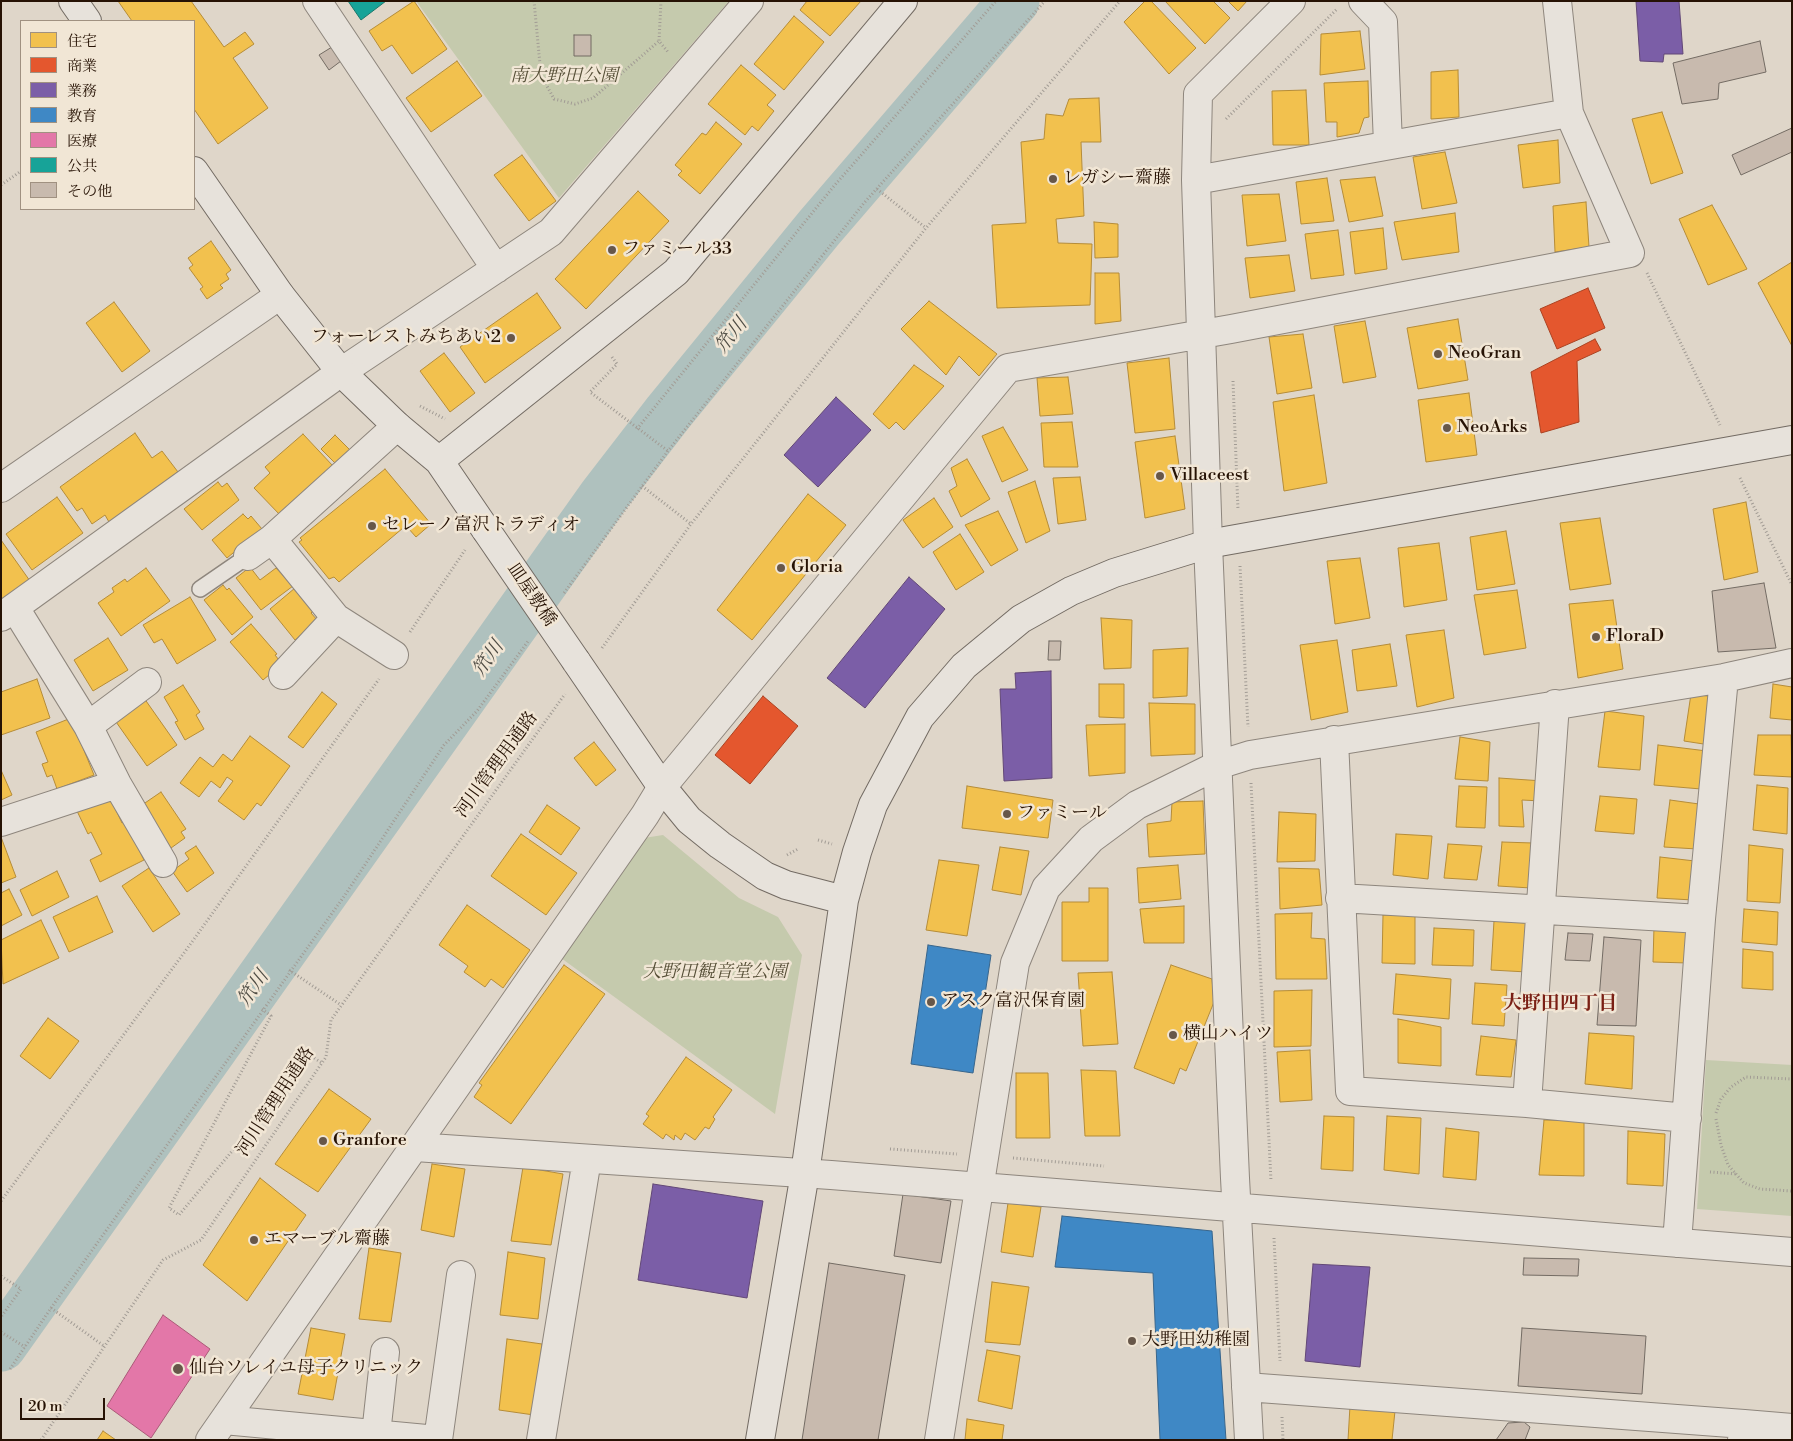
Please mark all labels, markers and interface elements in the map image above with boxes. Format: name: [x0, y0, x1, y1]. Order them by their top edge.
legend: [20, 20, 195, 210]
text: 住宅: [67, 32, 97, 51]
text: 商業: [67, 57, 97, 76]
park label: 南大野田公園: [510, 66, 618, 88]
text: 業務: [67, 82, 97, 101]
text: 教育: [67, 107, 97, 126]
text: 医療: [67, 132, 97, 151]
text: 公共: [67, 157, 97, 176]
place label: レガシー齋藤: [1063, 168, 1171, 190]
marker: レガシー齋藤: [1047, 173, 1059, 185]
text: その他: [67, 182, 112, 201]
place label: ファミール33: [622, 239, 732, 261]
marker: ファミール33: [606, 244, 618, 256]
water label: 笊川: [711, 314, 753, 358]
place label: フォーレストみちあい2: [311, 327, 501, 349]
marker: フォーレストみちあい2: [505, 332, 517, 344]
place label: NeoGran: [1448, 343, 1521, 365]
marker: NeoGran: [1432, 348, 1444, 360]
place label: NeoArks: [1457, 417, 1527, 439]
marker: NeoArks: [1441, 422, 1453, 434]
place label: Villaceest: [1170, 465, 1249, 487]
marker: Villaceest: [1154, 470, 1166, 482]
place label: セレーノ富沢トラディオ: [382, 515, 580, 537]
marker: セレーノ富沢トラディオ: [366, 520, 378, 532]
place label: Gloria: [791, 557, 843, 579]
street label: 皿屋敷橋: [502, 559, 560, 631]
marker: Gloria: [775, 562, 787, 574]
place label: FloraD: [1606, 626, 1664, 648]
marker: FloraD: [1590, 631, 1602, 643]
water label: 笊川: [469, 637, 509, 681]
street label: 河川管理用通路: [451, 708, 543, 822]
place label: ファミール: [1017, 803, 1107, 825]
marker: ファミール: [1001, 808, 1013, 820]
park label: 大野田観音堂公園: [643, 962, 787, 984]
water label: 笊川: [234, 967, 274, 1011]
place label: アスク富沢保育園: [941, 991, 1085, 1013]
district label: 大野田四丁目: [1503, 993, 1617, 1015]
marker: アスク富沢保育園: [925, 996, 937, 1008]
place label: 横山ハイツ: [1183, 1024, 1273, 1046]
marker: 横山ハイツ: [1167, 1029, 1179, 1041]
street label: 河川管理用通路: [233, 1043, 319, 1161]
place label: Granfore: [333, 1130, 407, 1152]
marker: Granfore: [317, 1135, 329, 1147]
place label: エマーブル齋藤: [264, 1229, 390, 1251]
marker: エマーブル齋藤: [248, 1234, 260, 1246]
place label: 大野田幼稚園: [1142, 1330, 1250, 1352]
marker: 大野田幼稚園: [1126, 1335, 1138, 1347]
place label: 仙台ソレイユ母子クリニック: [189, 1358, 423, 1380]
marker: 仙台ソレイユ母子クリニック: [171, 1362, 185, 1376]
scale bar: [22, 1388, 108, 1420]
text: 20 m: [28, 1397, 63, 1416]

